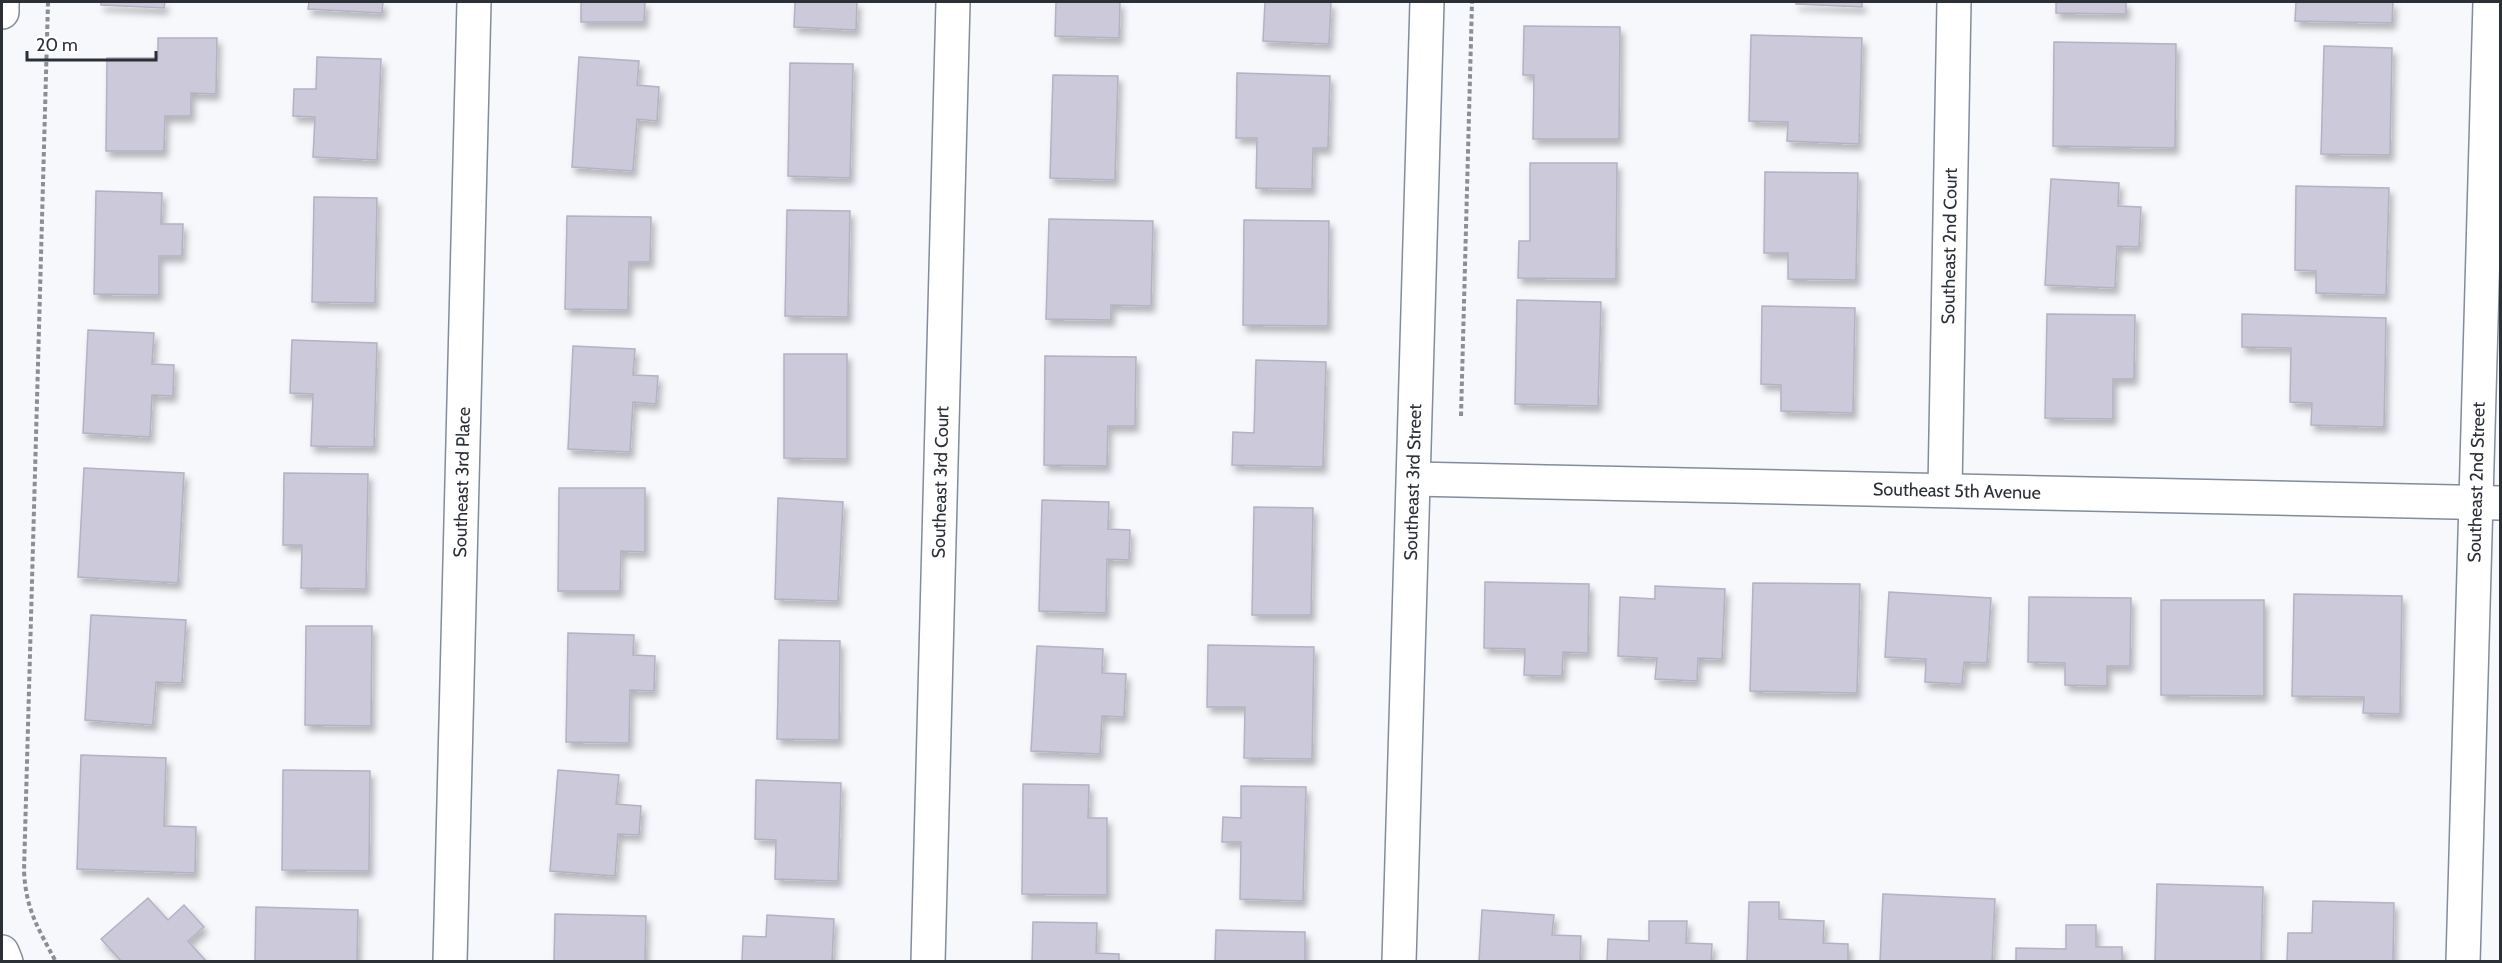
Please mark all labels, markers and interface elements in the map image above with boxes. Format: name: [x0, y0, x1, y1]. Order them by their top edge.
scale bar: [27, 24, 156, 62]
text: 20 m: [36, 34, 78, 56]
street label: Southeast 2nd Court: [1937, 168, 1962, 325]
street label: Southeast 2nd Street: [2463, 401, 2490, 563]
street label: Southeast 3rd Street: [1400, 404, 1426, 561]
street label: Southeast 3rd Place: [449, 406, 475, 558]
street label: Southeast 3rd Court: [928, 406, 953, 559]
street label: Southeast 5th Avenue: [1873, 478, 2041, 504]

